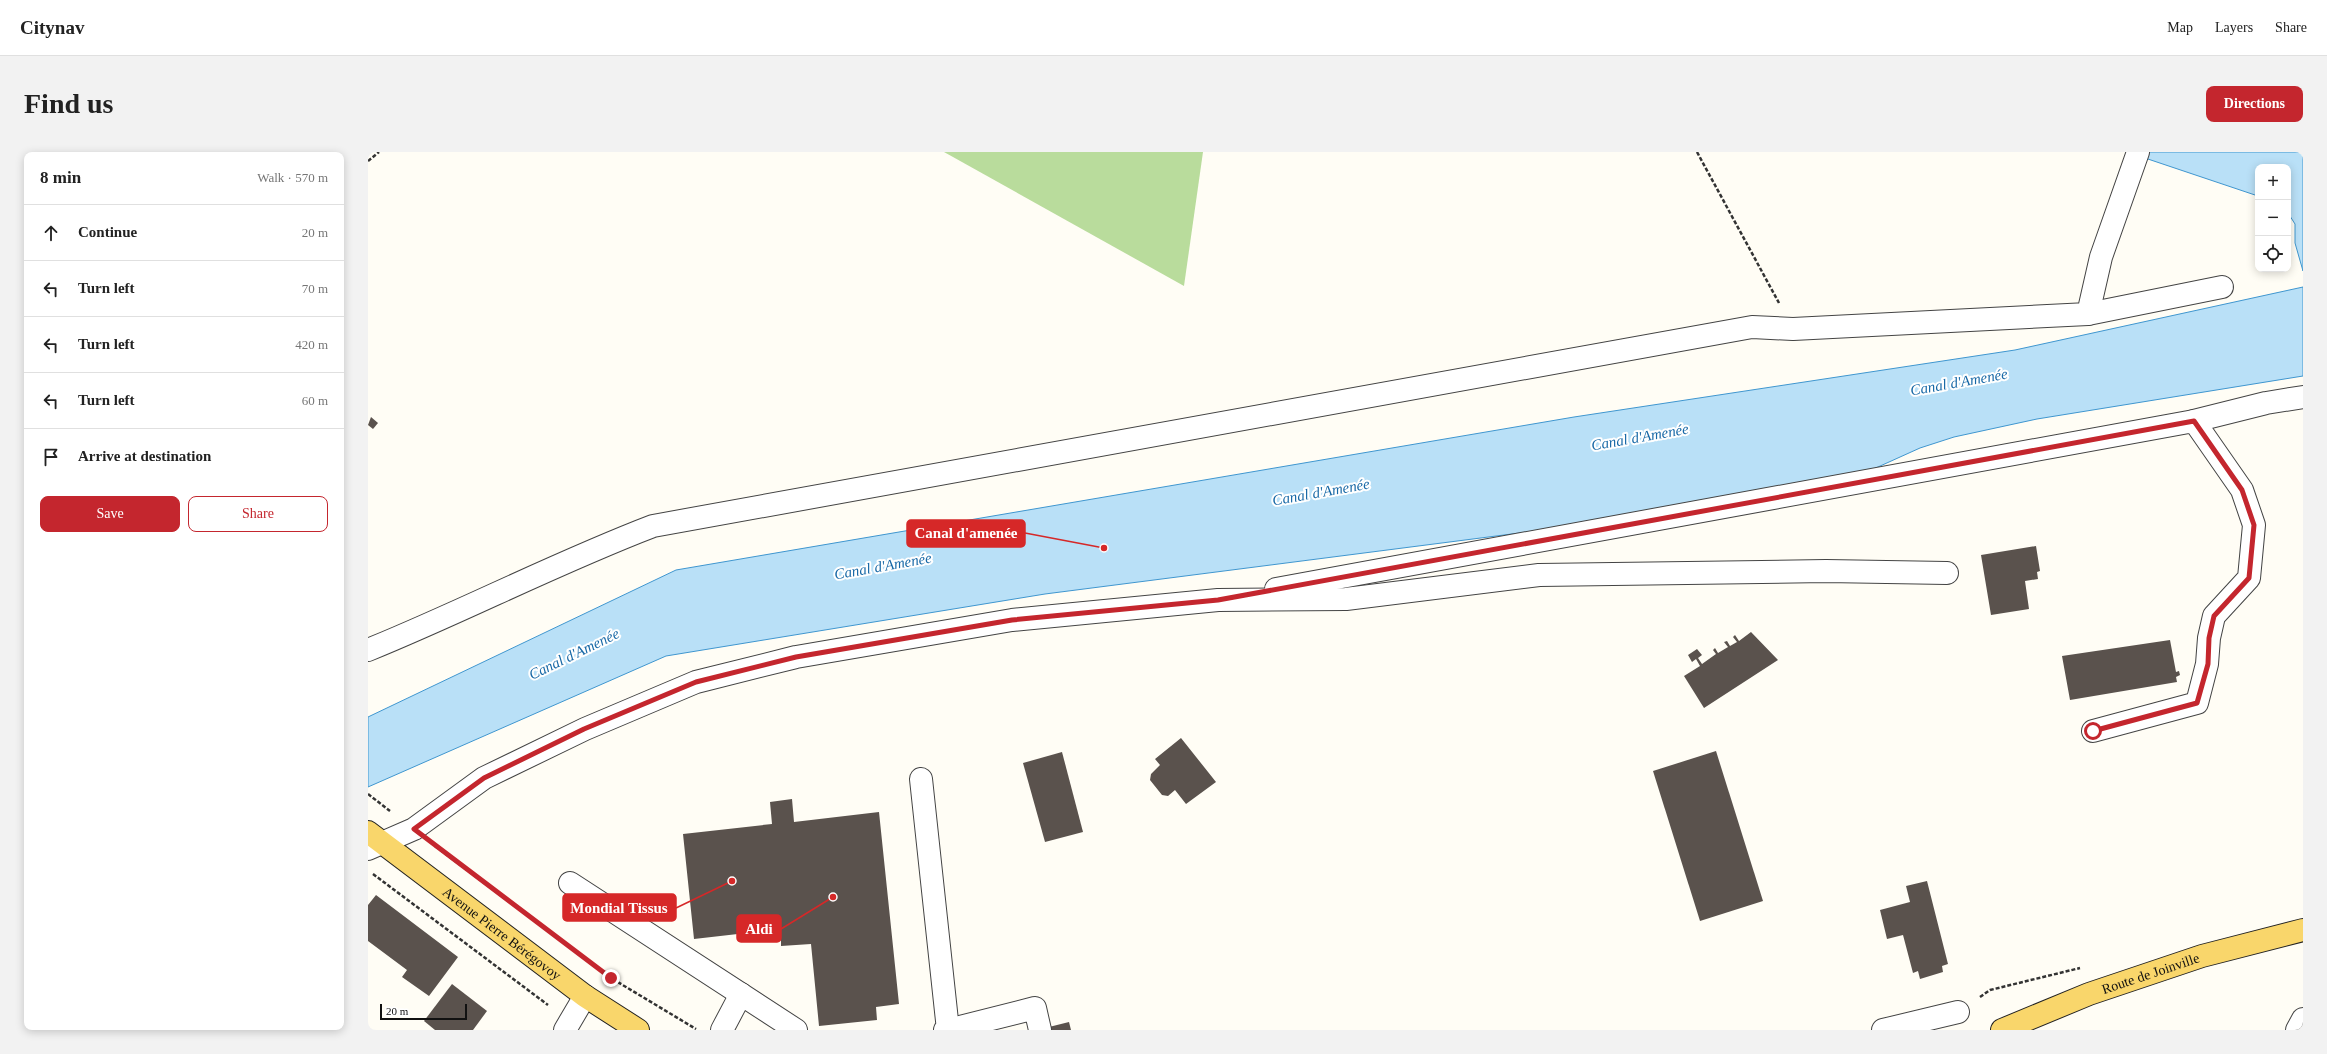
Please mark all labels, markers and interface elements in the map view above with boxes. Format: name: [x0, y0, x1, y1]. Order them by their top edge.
text: Citynav: [20, 17, 84, 38]
text: Map: [2167, 20, 2193, 35]
text: Layers: [2215, 20, 2253, 35]
text: Share: [2275, 20, 2307, 35]
button: Directions: [2206, 86, 2303, 122]
text: Find us: [24, 88, 114, 119]
map controls: [2255, 164, 2291, 272]
button: +: [2255, 164, 2291, 200]
text: 8 min: [40, 168, 81, 187]
text: Walk · 570 m: [257, 170, 328, 185]
button: −: [2255, 200, 2291, 236]
icon: ahead: [40, 222, 62, 244]
text: Continue: [78, 224, 137, 240]
text: 20 m: [302, 225, 328, 240]
button: locate: [2255, 236, 2291, 272]
icon: left: [40, 278, 62, 300]
text: Turn left: [78, 280, 135, 296]
text: 70 m: [302, 281, 328, 296]
icon: left: [40, 334, 62, 356]
text: Turn left: [78, 336, 135, 352]
text: 420 m: [295, 337, 328, 352]
water label: Canal d'Amenée: [1909, 366, 2009, 398]
icon: left: [40, 390, 62, 412]
text: Turn left: [78, 392, 135, 408]
text: 60 m: [302, 393, 328, 408]
water label: Canal d'Amenée: [1590, 421, 1690, 453]
icon: arrive: [40, 446, 62, 468]
text: Arrive at destination: [78, 448, 211, 464]
water label: Canal d'Amenée: [1271, 476, 1371, 508]
button: Save: [40, 496, 180, 532]
button: Share: [188, 496, 328, 532]
callout: Canal d'amenée: [907, 520, 1025, 547]
text: Canal d'amenée: [915, 525, 1018, 541]
water label: Canal d'Amenée: [833, 550, 933, 582]
water label: Canal d'Amenée: [526, 625, 622, 683]
route start: [2084, 722, 2102, 740]
street label: Avenue Pierre Bérégovoy: [440, 884, 564, 983]
callout: Mondial Tissus: [563, 894, 676, 921]
text: Mondial Tissus: [570, 900, 668, 916]
callout: Aldi: [737, 915, 781, 942]
text: Aldi: [745, 921, 773, 937]
street label: Route de Joinville: [2100, 950, 2201, 997]
route end: [602, 969, 620, 987]
scale bar: [380, 1002, 467, 1021]
text: 20 m: [386, 1005, 408, 1017]

